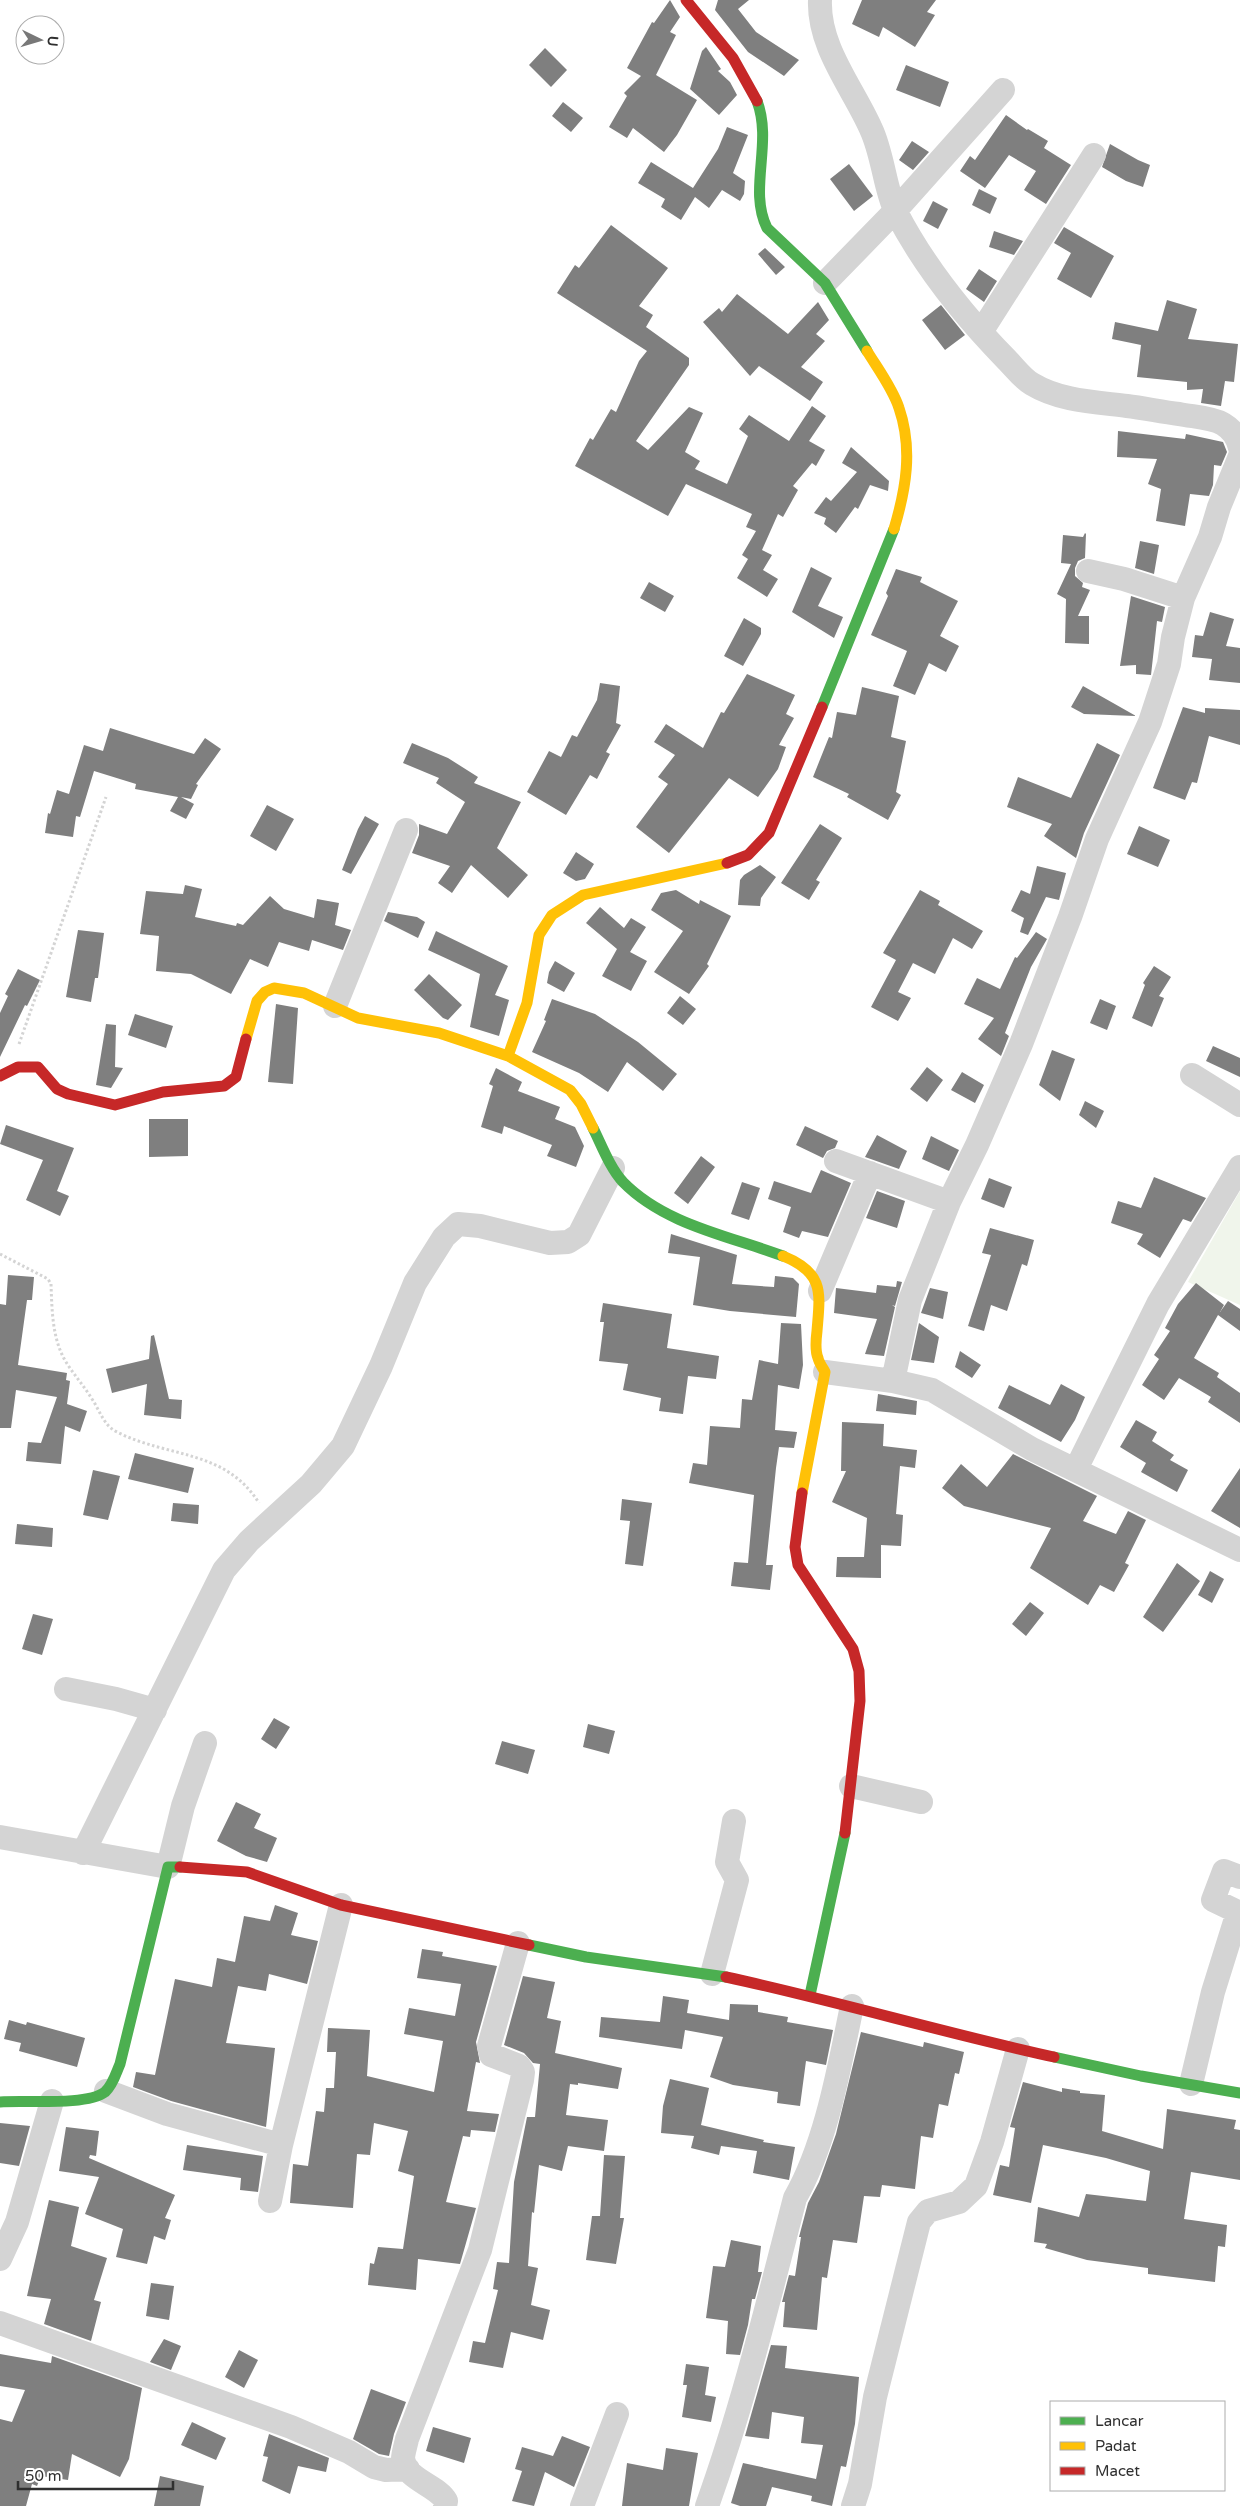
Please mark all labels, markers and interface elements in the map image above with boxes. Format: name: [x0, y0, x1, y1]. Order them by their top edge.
north arrow: [15, 15, 65, 65]
text: U: [44, 35, 61, 47]
legend: [1050, 2401, 1225, 2491]
text: Lancar: [1095, 2412, 1144, 2430]
text: Padat: [1095, 2437, 1137, 2455]
scale bar: [18, 2458, 172, 2490]
text: Macet: [1095, 2462, 1140, 2480]
text: 50 m: [25, 2467, 62, 2485]

